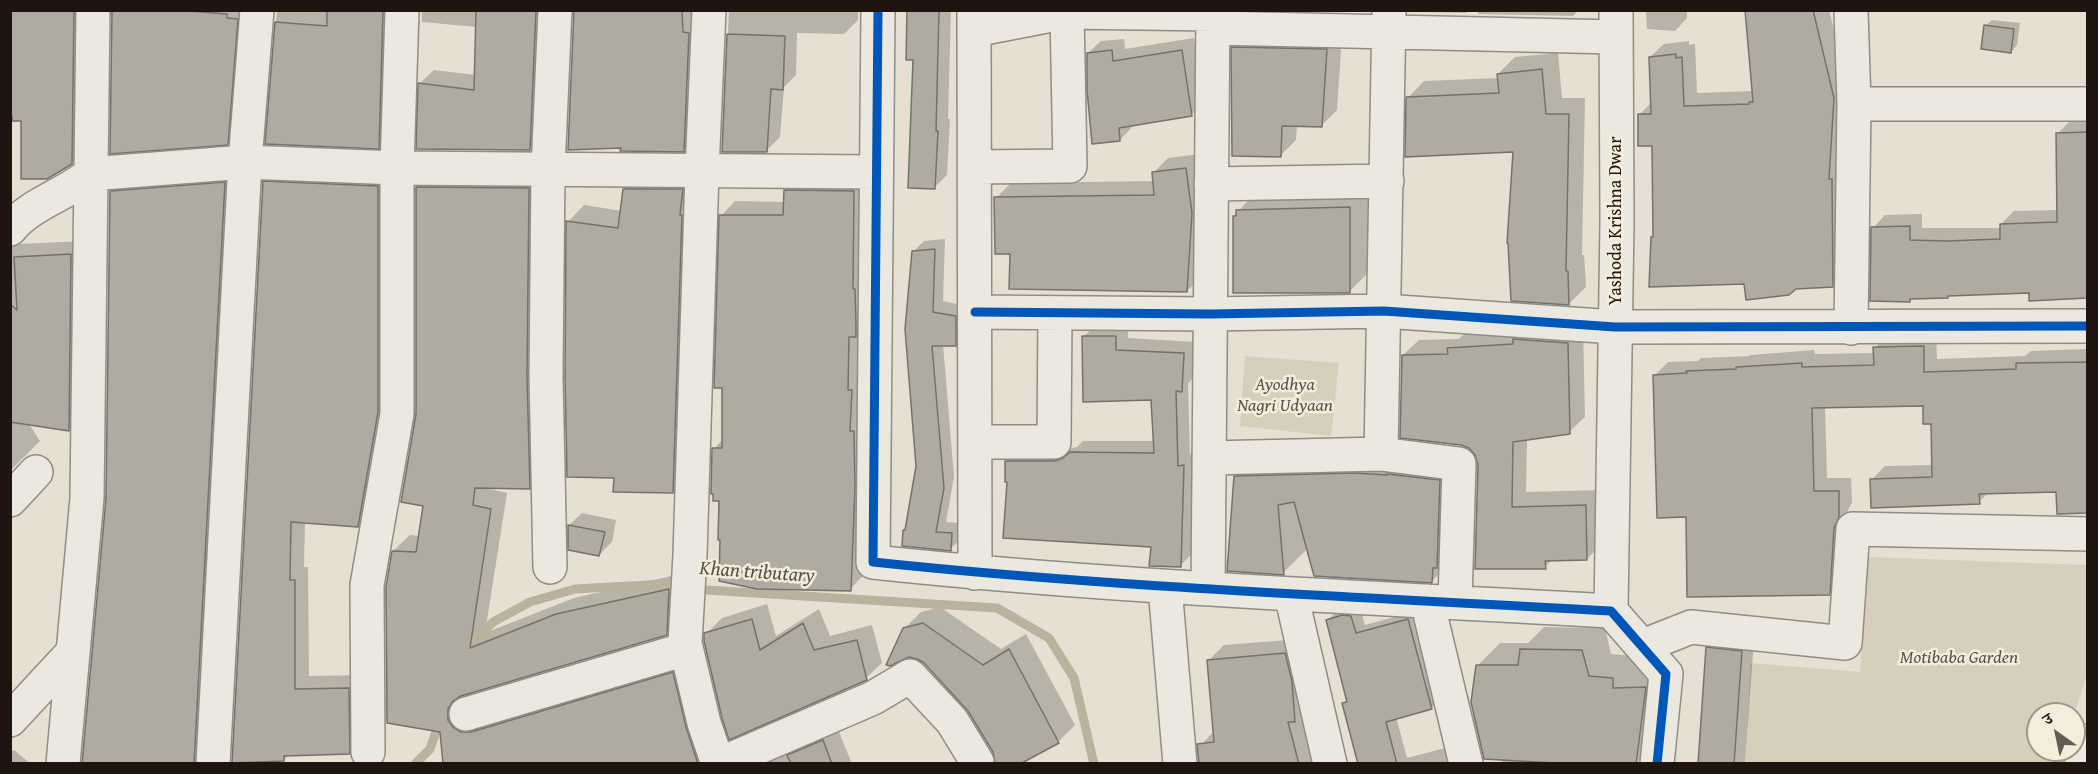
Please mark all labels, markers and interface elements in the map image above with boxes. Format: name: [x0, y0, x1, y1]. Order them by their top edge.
street label: Yashoda Krishna Dwar: [1605, 136, 1627, 306]
park label: Ayodhya Nagri Udyaan: [1237, 374, 1333, 416]
water label: Khan tributary: [699, 557, 815, 589]
park label: Motibaba Garden: [1900, 647, 2018, 669]
north arrow: [2026, 702, 2086, 762]
text: उ: [2037, 706, 2057, 731]

